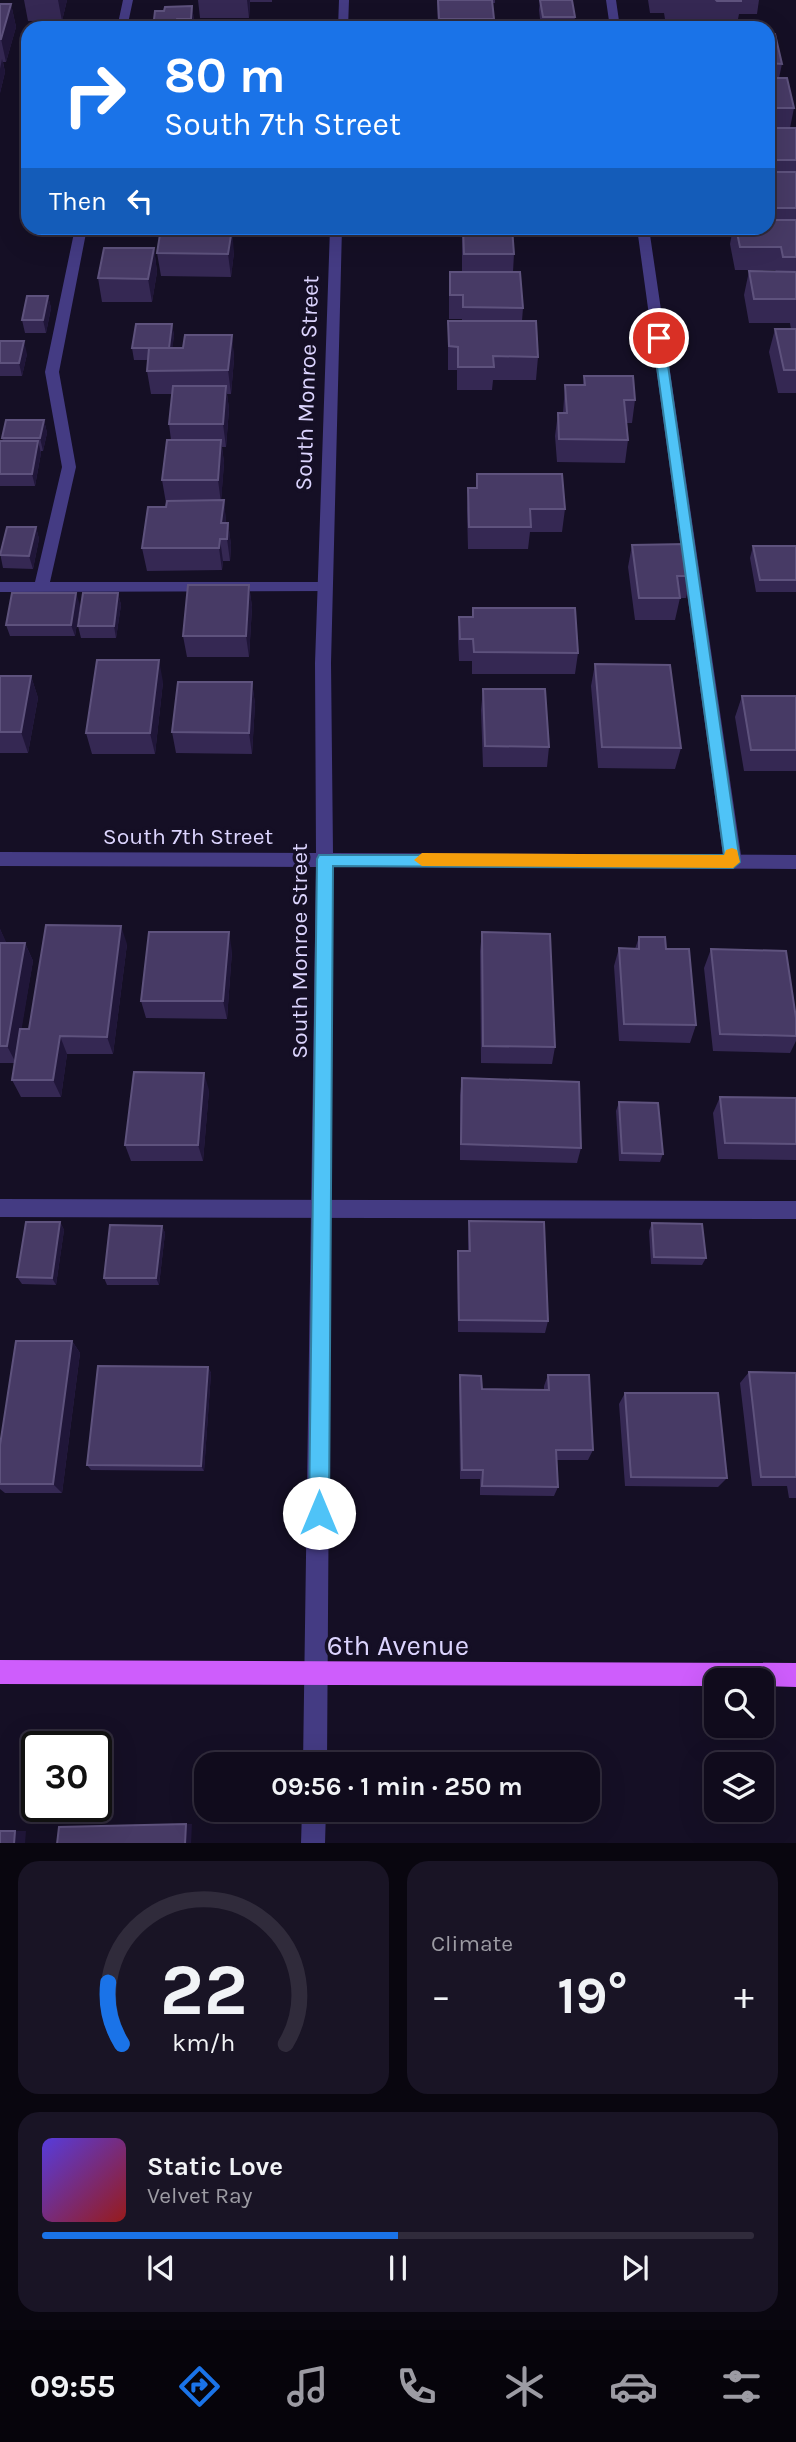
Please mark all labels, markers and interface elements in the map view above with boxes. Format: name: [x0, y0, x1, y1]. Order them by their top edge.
text: 80 m: [164, 47, 286, 104]
icon: right: [49, 49, 140, 140]
text: South 7th Street: [164, 106, 401, 143]
icon: left: [121, 182, 159, 220]
text: Then: [49, 186, 107, 217]
street label: South Monroe Street: [290, 274, 324, 491]
pin: [629, 308, 689, 368]
icon: arrive: [640, 319, 678, 357]
street label: South 7th Street: [103, 823, 274, 850]
street label: South Monroe Street: [286, 843, 313, 1059]
position arrow: [282, 1476, 356, 1550]
street label: 6th Avenue: [327, 1629, 469, 1662]
map controls: [704, 1668, 774, 1822]
button: search: [704, 1668, 774, 1738]
speed limit sign: 30: [21, 1731, 112, 1822]
button: layers: [704, 1752, 774, 1822]
text: 09:56 · 1 min · 250 m: [271, 1771, 523, 1802]
text: Climate: [431, 1930, 513, 1957]
text: 22: [159, 1947, 248, 2032]
text: 19°: [557, 1965, 628, 2026]
text: −: [431, 1974, 451, 2019]
text: +: [734, 1974, 754, 2019]
text: km/h: [172, 2027, 235, 2056]
text: Static Love: [147, 2151, 283, 2182]
text: Velvet Ray: [147, 2182, 252, 2209]
icon: previous: [142, 2249, 180, 2287]
icon: pause: [379, 2249, 417, 2287]
icon: next: [616, 2249, 654, 2287]
icon: directions: [175, 2362, 224, 2411]
icon: music: [283, 2362, 332, 2411]
icon: phone: [392, 2362, 441, 2411]
icon: climate: [500, 2362, 549, 2411]
icon: car: [609, 2362, 658, 2411]
icon: filters: [717, 2362, 766, 2411]
text: 09:55: [30, 2368, 115, 2405]

